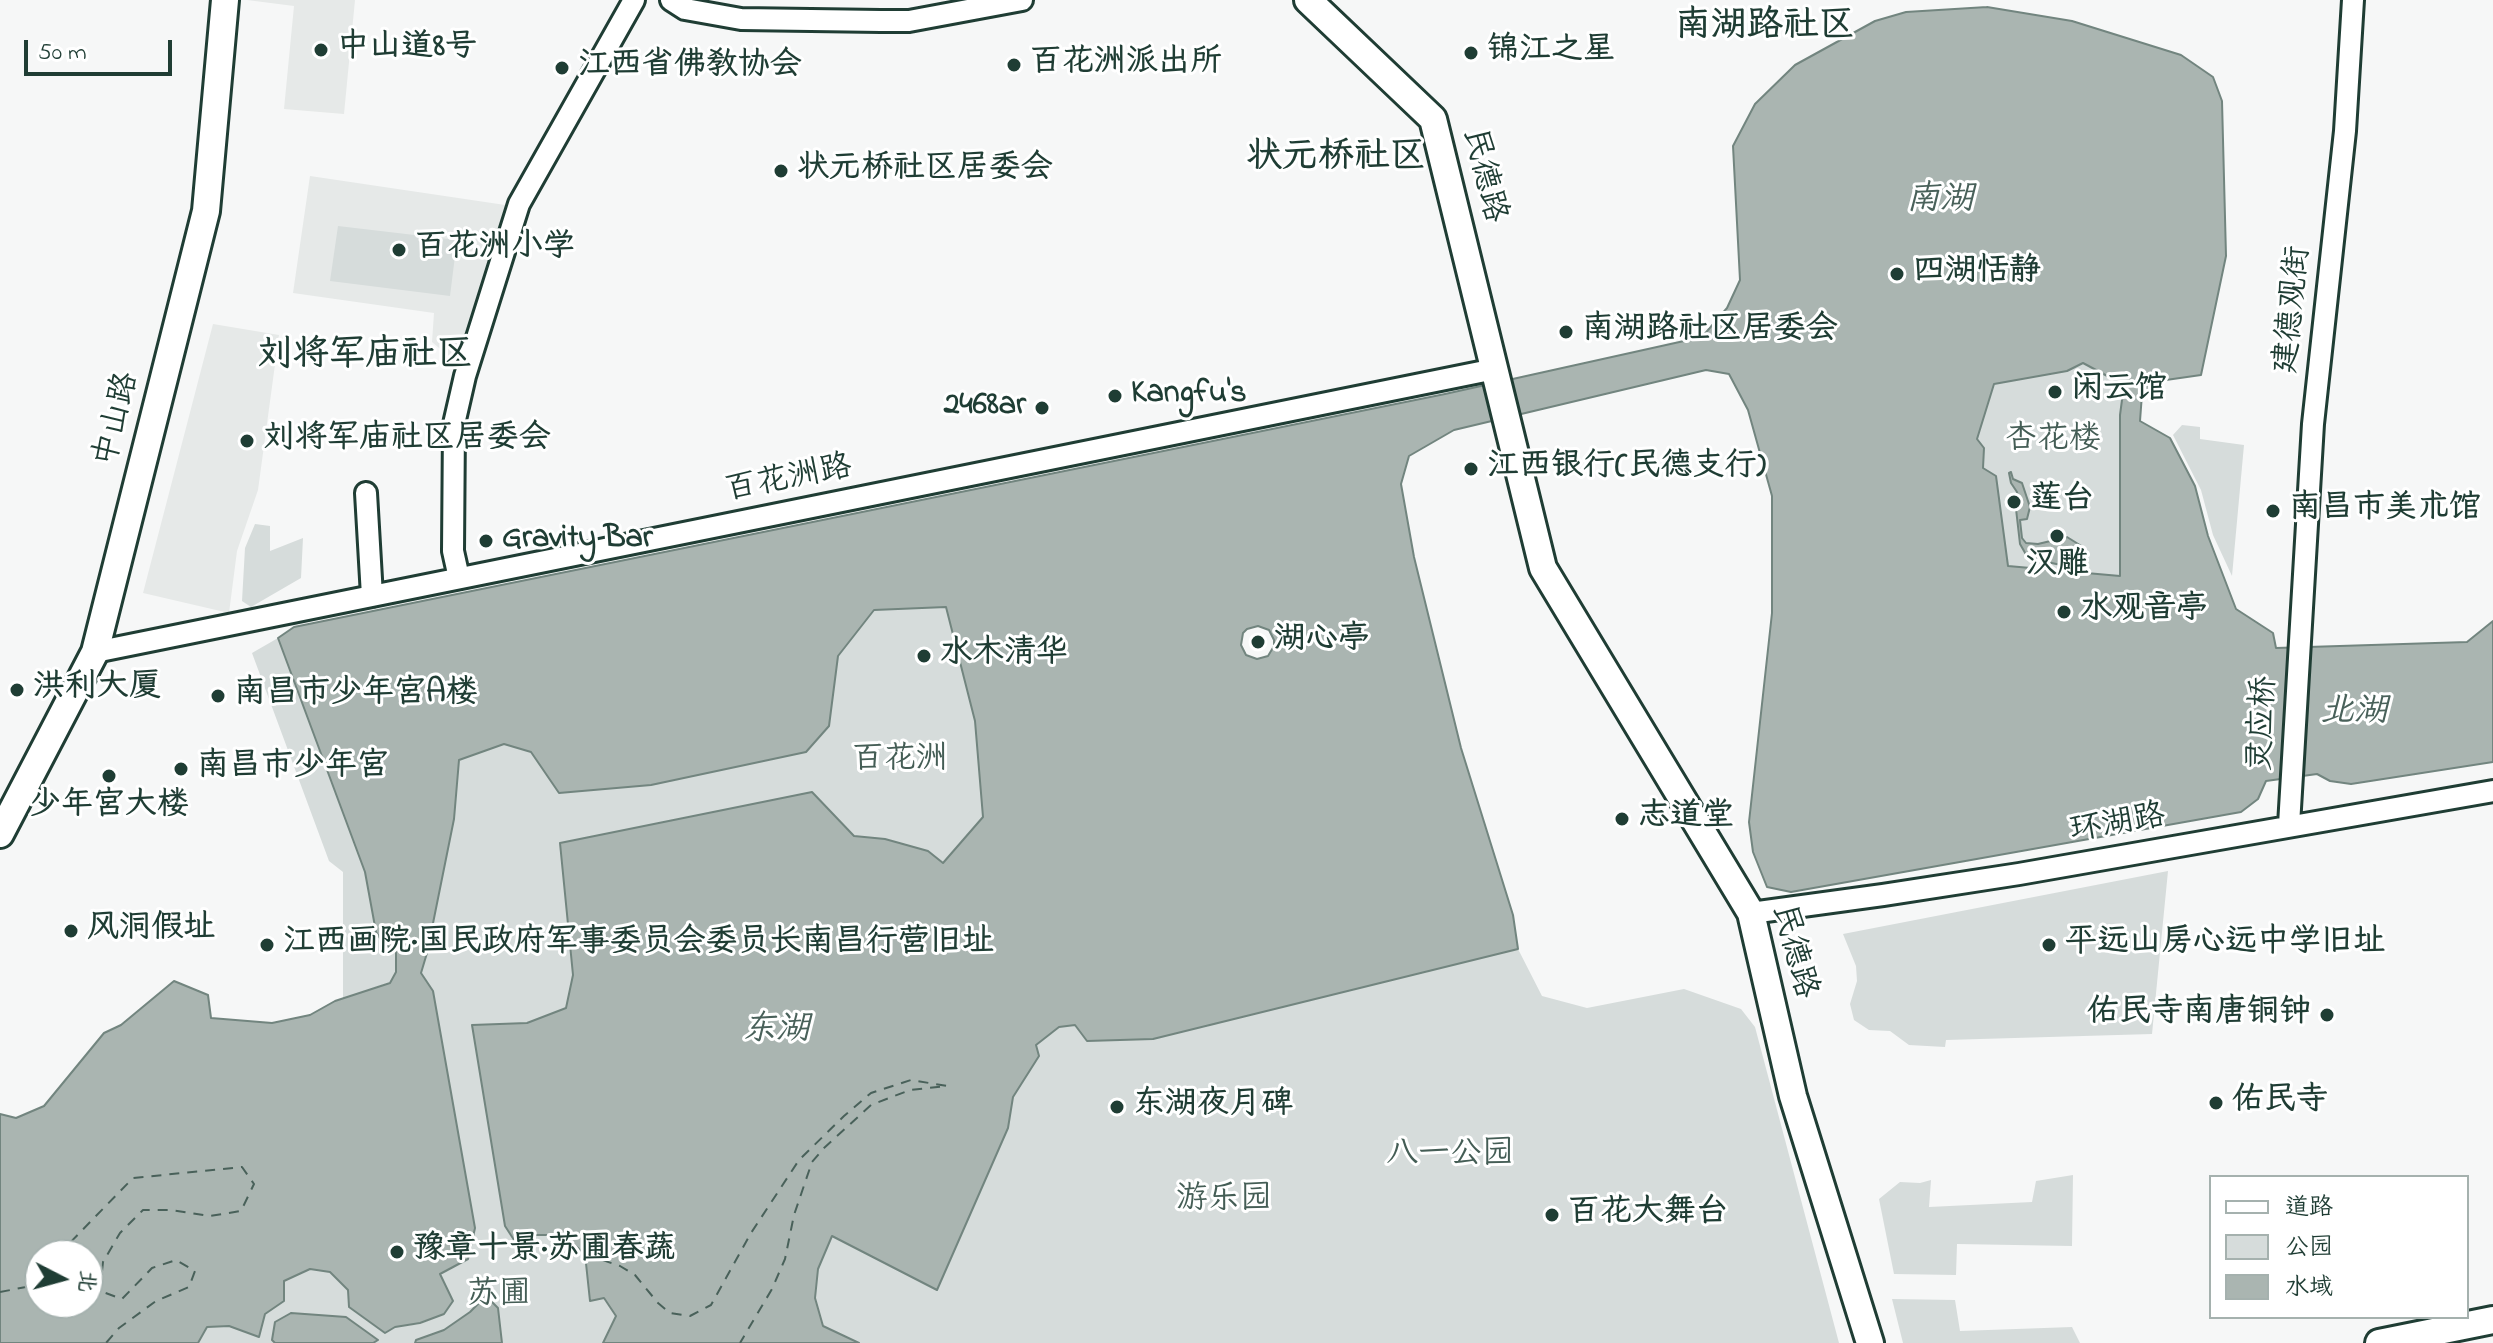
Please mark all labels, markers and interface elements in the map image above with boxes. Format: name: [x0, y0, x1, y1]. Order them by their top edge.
district label: 南湖路社区: [1675, 7, 1855, 51]
scale bar: [28, 24, 176, 74]
place label: 中山道8号: [337, 31, 477, 69]
place label: 锦江之星: [1487, 34, 1615, 72]
text: 50 m: [38, 36, 87, 71]
marker: 中山道8号: [312, 41, 330, 59]
marker: 锦江之星: [1462, 44, 1480, 62]
place label: 百花洲派出所: [1030, 46, 1222, 84]
place label: 江西省佛教协会: [578, 49, 802, 87]
marker: 百花洲派出所: [1005, 56, 1023, 74]
marker: 江西省佛教协会: [553, 59, 571, 77]
street label: 民德路: [1452, 125, 1512, 227]
district label: 状元桥社区: [1246, 138, 1426, 182]
place label: 状元桥社区居委会: [797, 152, 1053, 190]
marker: 状元桥社区居委会: [772, 162, 790, 180]
water label: 南湖: [1906, 182, 1974, 222]
place label: 百花洲小学: [415, 231, 575, 269]
marker: 百花洲小学: [390, 241, 408, 259]
street label: 建德观街: [2269, 244, 2321, 376]
place label: 四湖恬静: [1913, 255, 2041, 293]
marker: 四湖恬静: [1888, 265, 1906, 283]
place label: 南湖路社区居委会: [1582, 313, 1838, 351]
marker: 南湖路社区居委会: [1557, 323, 1575, 341]
district label: 刘将军庙社区: [257, 336, 473, 380]
street label: 中山路: [89, 369, 149, 471]
place label: 闲云馆: [2071, 373, 2167, 411]
place label: Kangfu's: [1131, 377, 1247, 415]
marker: 闲云馆: [2046, 383, 2064, 401]
marker: Kangfu's: [1106, 387, 1124, 405]
place label: 2468ar: [944, 389, 1026, 427]
marker: 2468ar: [1033, 399, 1051, 417]
place label: 刘将军庙社区居委会: [263, 422, 551, 460]
park label: 杏花楼: [2005, 423, 2101, 461]
marker: 刘将军庙社区居委会: [238, 432, 256, 450]
street label: 百花洲路: [723, 450, 855, 512]
place label: 江西银行(民德支行): [1487, 450, 1766, 488]
marker: 江西银行(民德支行): [1462, 460, 1480, 478]
place label: 莲台: [2030, 483, 2094, 521]
place label: 南昌市美术馆: [2289, 492, 2481, 530]
marker: 莲台: [2005, 493, 2023, 511]
marker: 南昌市美术馆: [2264, 502, 2282, 520]
place label: Gravity Bar: [502, 522, 653, 560]
marker: 汉雕: [2048, 527, 2066, 545]
marker: Gravity Bar: [477, 532, 495, 550]
place label: 汉雕: [2025, 549, 2089, 587]
place label: 水观音亭: [2080, 593, 2208, 631]
marker: 水观音亭: [2055, 603, 2073, 621]
place label: 湖心亭: [1274, 623, 1370, 661]
marker: 湖心亭: [1249, 633, 1267, 651]
place label: 水木清华: [940, 637, 1068, 675]
marker: 水木清华: [915, 647, 933, 665]
place label: 洪利大厦: [33, 671, 161, 709]
street label: 灵应桥: [2243, 675, 2287, 773]
place label: 南昌市少年宫A楼: [234, 677, 478, 715]
marker: 洪利大厦: [8, 681, 26, 699]
marker: 南昌市少年宫A楼: [209, 687, 227, 705]
water label: 北湖: [2320, 694, 2388, 734]
park label: 百花洲: [852, 743, 948, 781]
place label: 南昌市少年宫: [197, 750, 389, 788]
marker: 南昌市少年宫: [172, 760, 190, 778]
marker: 少年宫大楼: [100, 767, 118, 785]
place label: 少年宫大楼: [29, 789, 189, 827]
street label: 环湖路: [2067, 799, 2169, 853]
place label: 志道堂: [1638, 800, 1734, 838]
marker: 志道堂: [1613, 810, 1631, 828]
street label: 民德路: [1761, 901, 1823, 1003]
place label: 风洞假址: [87, 912, 215, 950]
marker: 风洞假址: [62, 922, 80, 940]
place label: 江西画院·国民政府军事委员会委员长南昌行营旧址: [283, 926, 994, 964]
place label: 平远山房心远中学旧址: [2065, 926, 2385, 964]
marker: 江西画院·国民政府军事委员会委员长南昌行营旧址: [258, 936, 276, 954]
marker: 平远山房心远中学旧址: [2040, 936, 2058, 954]
place label: 佑民寺南唐铜钟: [2087, 996, 2311, 1034]
marker: 佑民寺南唐铜钟: [2318, 1006, 2336, 1024]
water label: 东湖: [742, 1012, 810, 1052]
place label: 佑民寺: [2232, 1084, 2328, 1122]
place label: 东湖夜月碑: [1133, 1088, 1293, 1126]
marker: 佑民寺: [2207, 1094, 2225, 1112]
marker: 东湖夜月碑: [1108, 1098, 1126, 1116]
park label: 八一公园: [1386, 1138, 1514, 1176]
legend: [2209, 1175, 2469, 1319]
park label: 游乐园: [1176, 1183, 1272, 1221]
text: 道路: [2285, 1191, 2333, 1226]
place label: 百花大舞台: [1568, 1196, 1728, 1234]
marker: 百花大舞台: [1543, 1206, 1561, 1224]
text: 公园: [2285, 1231, 2333, 1266]
place label: 豫章十景·苏圃春蔬: [413, 1233, 676, 1271]
north arrow: [24, 1239, 104, 1319]
marker: 豫章十景·苏圃春蔬: [388, 1243, 406, 1261]
text: 北: [69, 1269, 103, 1294]
text: 水域: [2285, 1271, 2333, 1306]
park label: 苏圃: [467, 1278, 531, 1316]

